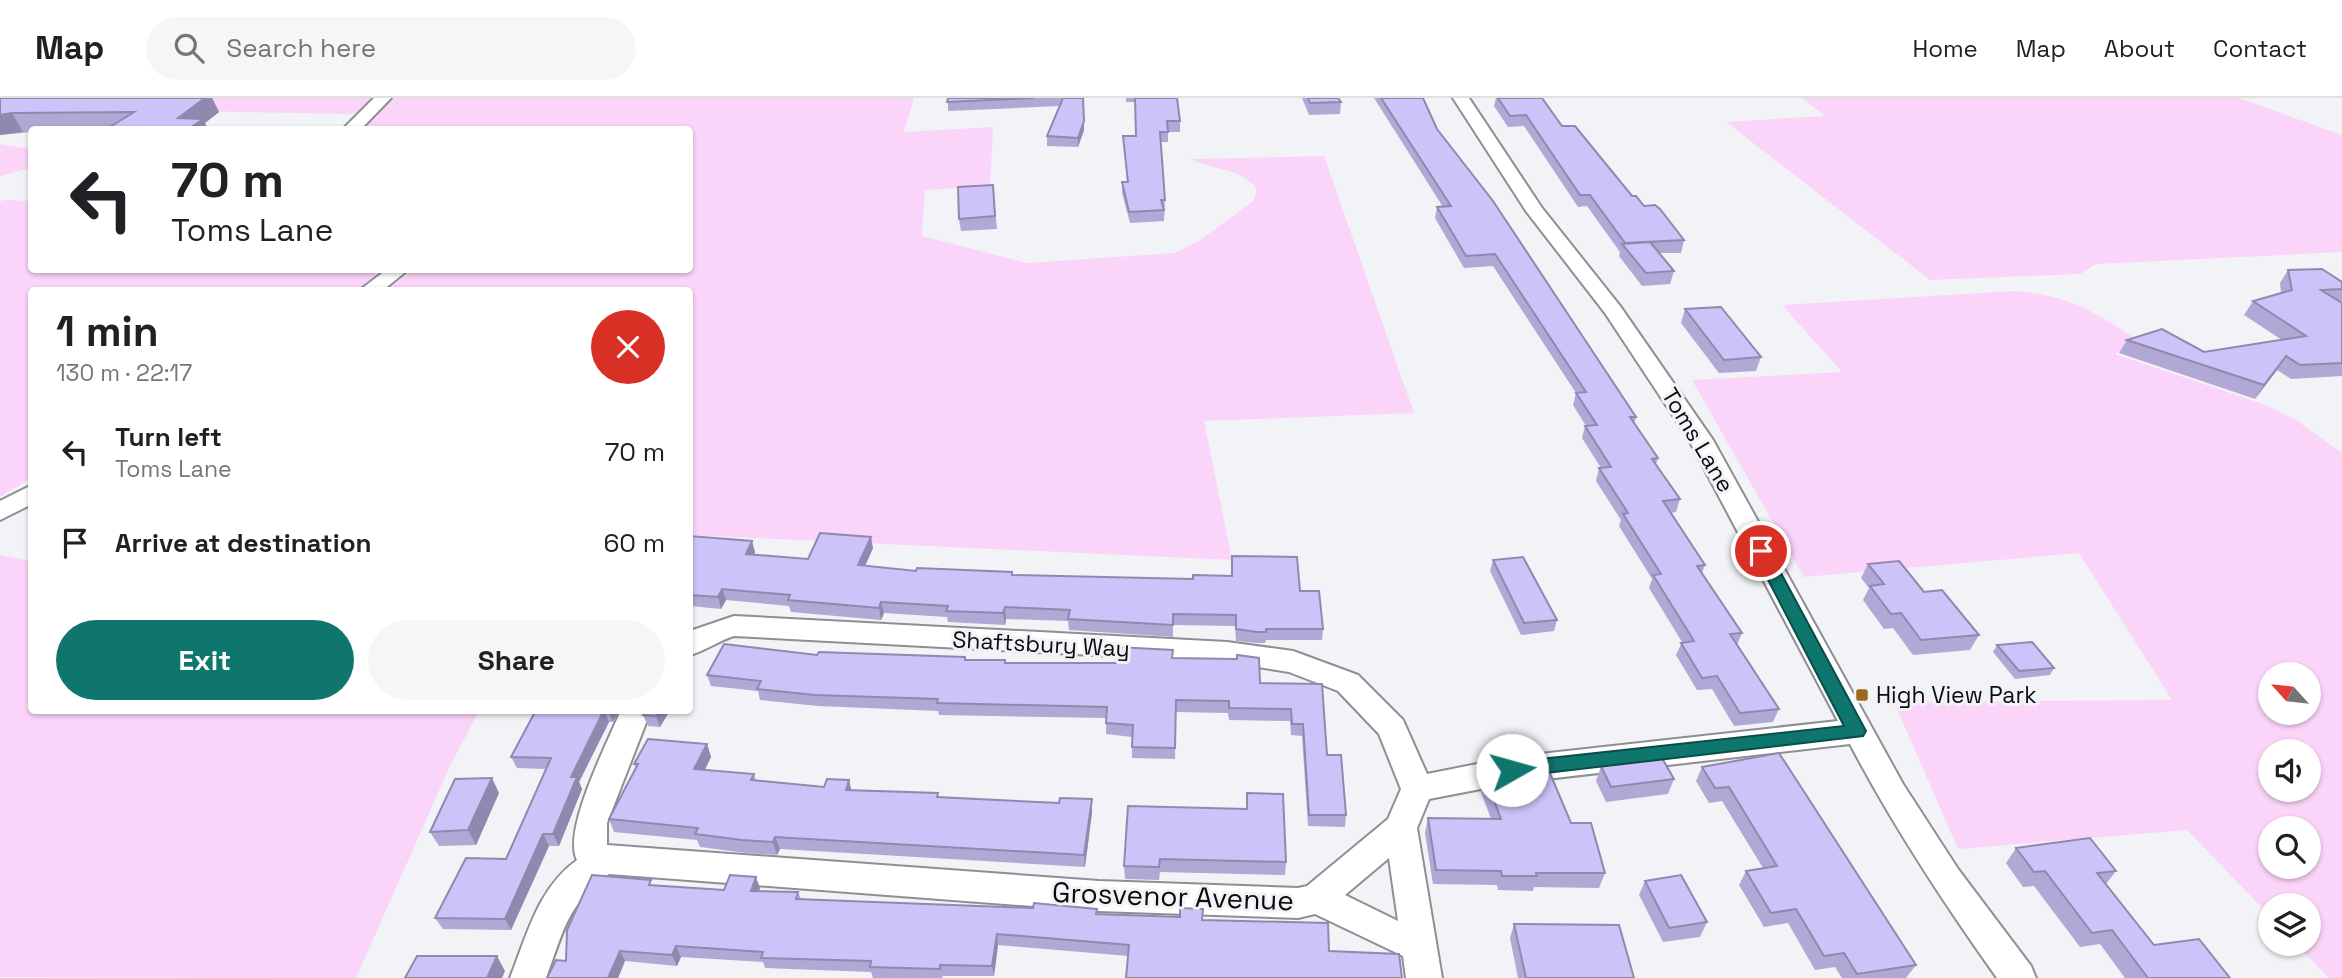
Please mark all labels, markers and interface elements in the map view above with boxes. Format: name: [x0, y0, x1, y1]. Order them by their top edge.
search box: [146, 17, 636, 80]
text: Map: [35, 27, 104, 69]
icon: search: [170, 29, 208, 67]
text: Search here: [226, 31, 376, 65]
text: Home: [1912, 33, 1978, 64]
text: Map: [2016, 33, 2066, 64]
text: About: [2104, 33, 2175, 64]
text: Contact: [2213, 33, 2307, 64]
text: 70 m: [171, 149, 284, 211]
icon: left: [56, 154, 147, 245]
text: Toms Lane: [171, 210, 333, 250]
text: 1 min: [56, 305, 159, 358]
button: close: [591, 310, 665, 384]
text: 130 m · 22:17: [56, 358, 192, 388]
street label: Toms Lane: [1655, 382, 1741, 498]
text: Turn left: [115, 420, 222, 454]
icon: left: [56, 433, 94, 471]
text: 70 m: [605, 435, 665, 469]
text: Toms Lane: [115, 454, 232, 484]
pin: [1731, 521, 1791, 581]
icon: arrive: [56, 524, 94, 562]
text: Arrive at destination: [115, 526, 372, 560]
text: 60 m: [603, 526, 665, 560]
icon: arrive: [1742, 532, 1780, 570]
button: Exit: [56, 620, 354, 700]
button: Share: [368, 620, 665, 700]
street label: Shaftsbury Way: [952, 624, 1130, 664]
north arrow: [2258, 662, 2320, 724]
map controls: [2258, 662, 2321, 956]
place label: High View Park: [1876, 680, 2037, 710]
marker: High View Park: [1854, 687, 1870, 703]
position arrow: [1475, 733, 1549, 807]
button: sound: [2258, 739, 2321, 802]
button: search: [2258, 816, 2321, 879]
street label: Grosvenor Avenue: [1051, 874, 1295, 918]
button: layers: [2258, 893, 2321, 956]

